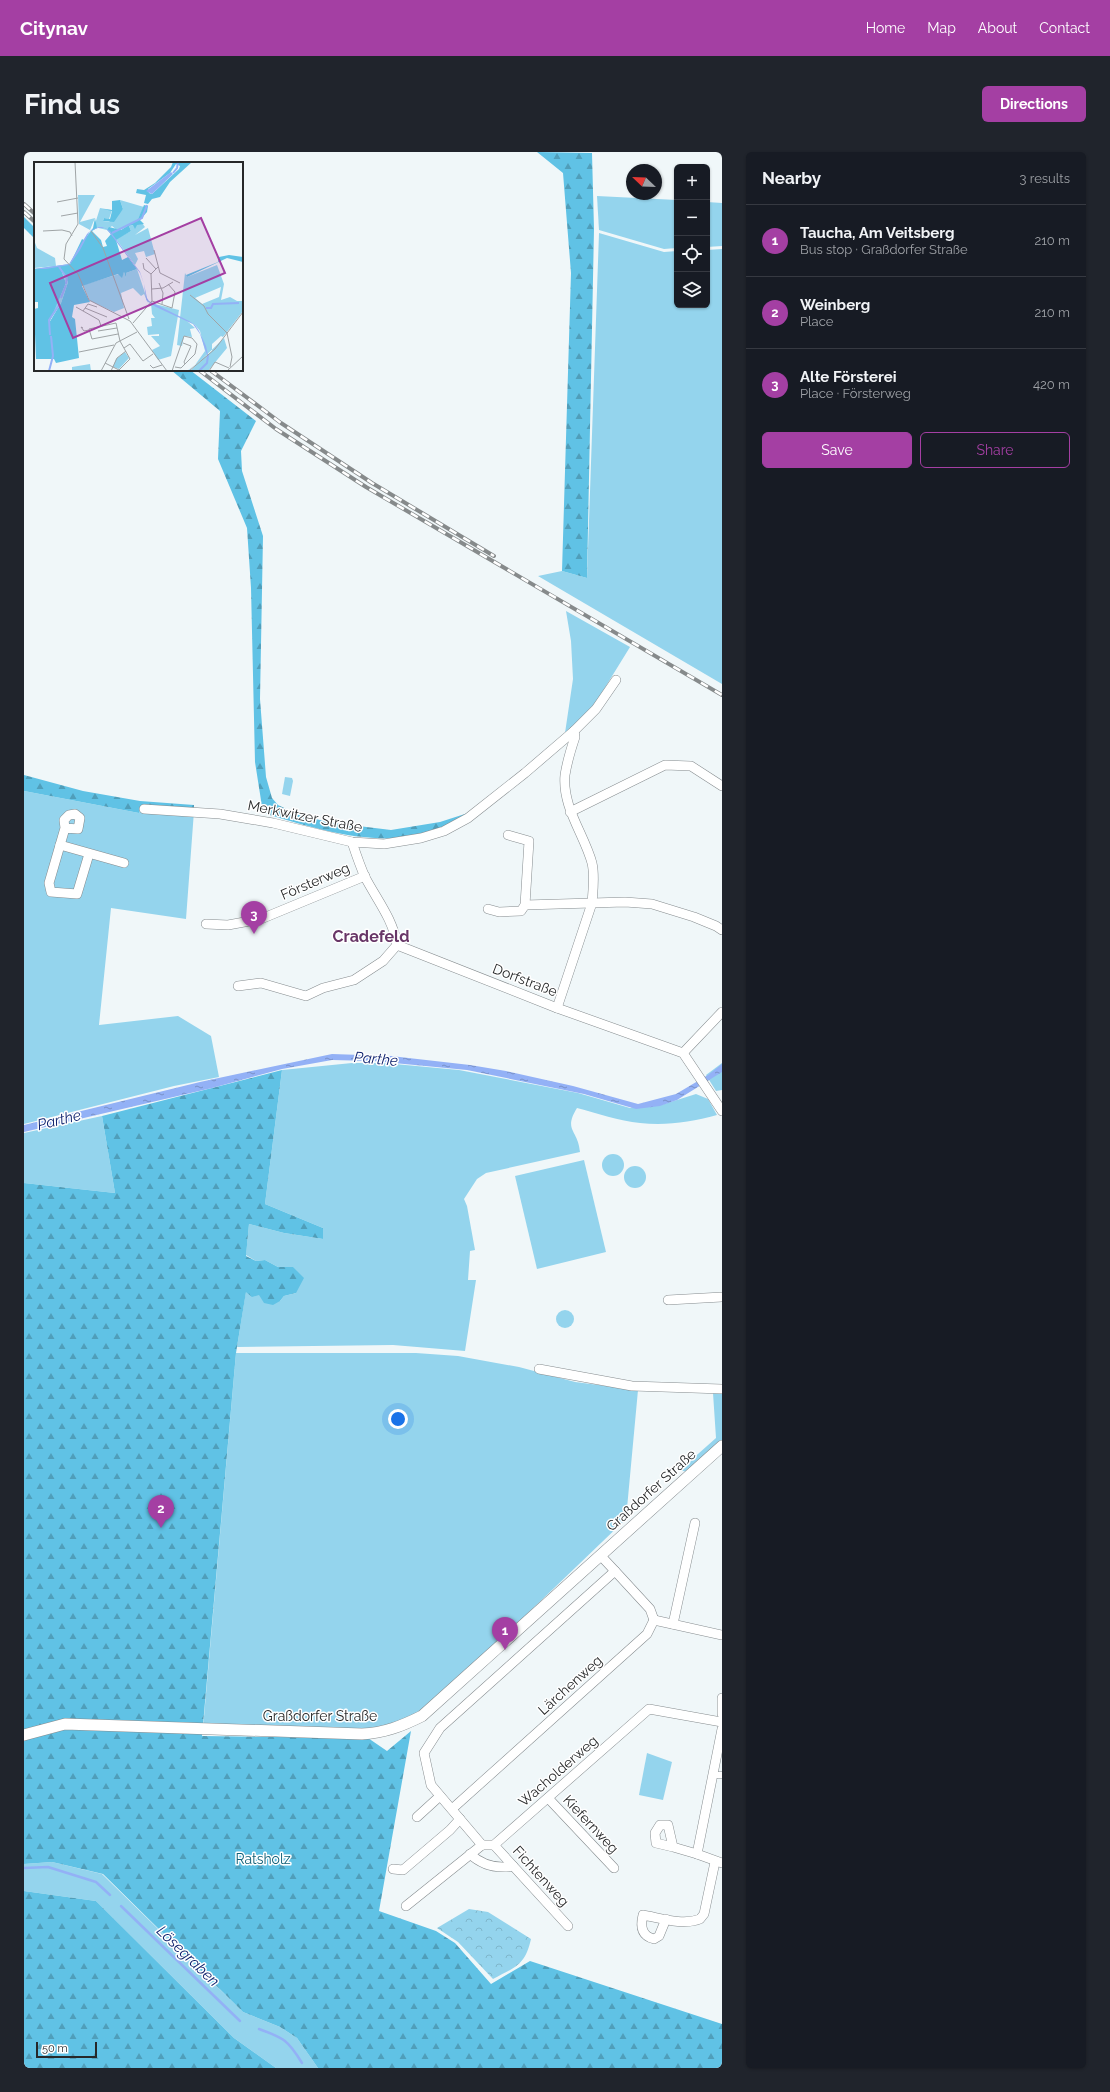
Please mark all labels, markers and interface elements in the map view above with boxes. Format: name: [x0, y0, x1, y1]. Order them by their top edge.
text: Citynav: [20, 17, 88, 39]
text: Home: [866, 20, 905, 36]
text: Map: [927, 20, 956, 36]
text: About: [978, 20, 1017, 36]
text: Contact: [1039, 20, 1090, 36]
button: Directions: [982, 86, 1086, 122]
text: Find us: [24, 88, 120, 121]
inset map: [34, 162, 243, 371]
north arrow: [626, 164, 662, 200]
map controls: [674, 164, 710, 308]
button: +: [674, 164, 710, 200]
text: Nearby: [762, 168, 821, 188]
text: 3 results: [1020, 171, 1070, 186]
button: −: [674, 200, 710, 236]
text: Taucha, Am Veitsberg: [800, 224, 955, 242]
text: 1: [772, 233, 778, 248]
text: 210 m: [1034, 233, 1070, 248]
button: locate: [674, 236, 710, 272]
text: Bus stop · Graßdorfer Straße: [800, 242, 968, 257]
button: layers: [674, 272, 710, 308]
text: Weinberg: [800, 296, 870, 314]
text: 2: [771, 305, 779, 320]
text: 210 m: [1034, 305, 1070, 320]
text: Place: [800, 314, 833, 329]
text: Alte Försterei: [800, 368, 897, 386]
text: 3: [771, 377, 779, 392]
text: 420 m: [1033, 377, 1070, 392]
text: Place · Försterweg: [800, 386, 911, 401]
button: Save: [762, 432, 912, 468]
button: Share: [920, 432, 1070, 468]
street label: Merkwitzer Straße: [246, 797, 364, 835]
street label: Försterweg: [278, 859, 352, 903]
pin: 3: [241, 901, 267, 934]
district label: Cradefeld: [333, 927, 409, 946]
street label: Dorfstraße: [490, 960, 560, 1000]
water label: Parthe: [353, 1048, 399, 1070]
water label: Parthe: [35, 1106, 83, 1134]
your location: [388, 1409, 408, 1429]
street label: Graßdorfer Straße: [603, 1446, 699, 1534]
pin: 2: [148, 1495, 174, 1528]
pin: 1: [492, 1617, 518, 1650]
street label: Lärchenweg: [535, 1652, 605, 1718]
street label: Graßdorfer Straße: [263, 1708, 377, 1724]
street label: Wacholderweg: [515, 1732, 601, 1810]
street label: Kiefernweg: [560, 1792, 622, 1856]
street label: Fichtenweg: [510, 1842, 572, 1910]
park label: Ratsholz: [235, 1851, 291, 1867]
water label: Lösegraben: [153, 1922, 223, 1990]
scale bar: [36, 2040, 97, 2059]
text: 50 m: [42, 2042, 68, 2055]

